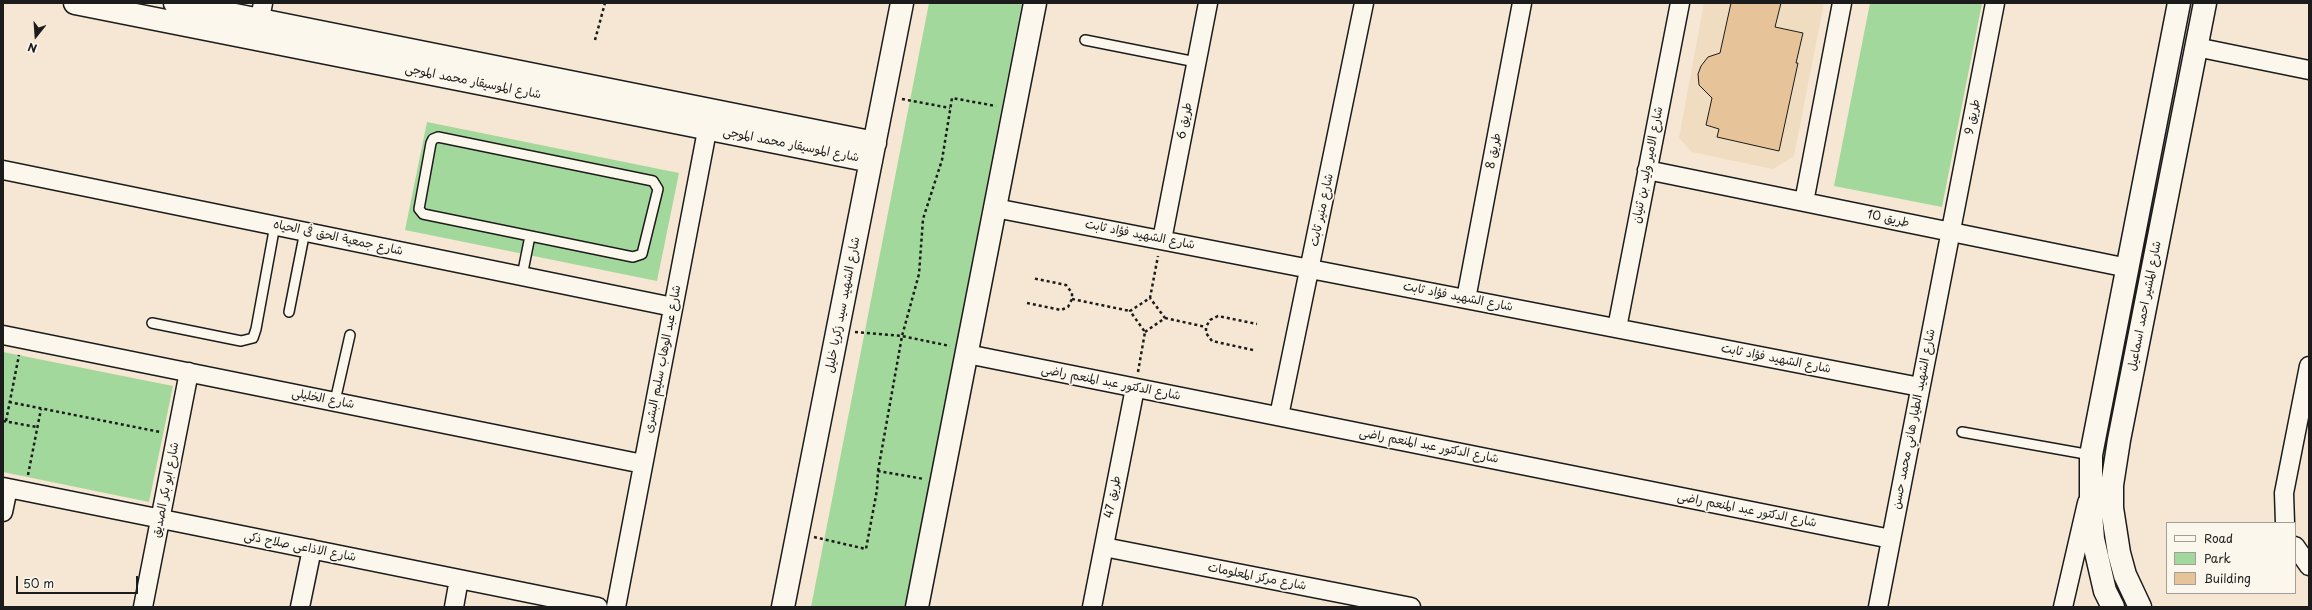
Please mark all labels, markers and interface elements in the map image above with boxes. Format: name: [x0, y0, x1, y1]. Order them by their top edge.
north arrow: [16, 16, 56, 56]
text: N: [26, 39, 39, 57]
street label: شارع الموسيقار محمد الموجى: [404, 62, 542, 102]
street label: طريق 9: [1962, 98, 1984, 136]
street label: طريق 6: [1174, 101, 1196, 141]
street label: شارع الامير وليد بن ثنيان: [1630, 105, 1666, 225]
street label: شارع الموسيقار محمد الموجى: [722, 125, 860, 165]
street label: طريق 8: [1483, 132, 1505, 170]
street label: شارع منير ثابت: [1307, 172, 1337, 248]
street label: طريق 10: [1865, 207, 1911, 231]
street label: شارع جمعية الحق فى الحياه: [272, 217, 404, 259]
street label: شارع الشهيد فؤاد ثابت: [1084, 217, 1196, 253]
street label: شارع الشهيد سيد زكريا خليل: [823, 236, 863, 374]
street label: شارع المشير احمد اسماعيل: [2125, 240, 2165, 372]
street label: شارع الشهيد فؤاد ثابت: [1402, 279, 1514, 315]
street label: شارع عبد الوهاب سليم البشرى: [642, 284, 684, 434]
street label: شارع الشهيد الطيار هاني محمد حسن: [1889, 328, 1939, 510]
street label: شارع الشهيد فؤاد ثابت: [1720, 341, 1832, 377]
street label: شارع الدكتور عبد المنعم راضى: [1040, 362, 1182, 404]
street label: شارع الخليلى: [290, 386, 356, 412]
street label: شارع الدكتور عبد المنعم راضى: [1358, 425, 1500, 467]
street label: شارع ابو بكر الصديق: [150, 441, 182, 539]
street label: طريق 47: [1102, 474, 1124, 520]
street label: شارع الدكتور عبد المنعم راضى: [1676, 489, 1818, 531]
legend: [2166, 522, 2296, 594]
street label: شارع الاذاعى صلاح ذكى: [243, 529, 357, 565]
text: Road: [2204, 529, 2233, 547]
text: Park: [2204, 549, 2231, 567]
street label: شارع مركز المعلومات: [1206, 560, 1308, 594]
scale bar: [18, 568, 140, 594]
text: Building: [2204, 569, 2251, 587]
text: 50 m: [23, 574, 54, 592]

